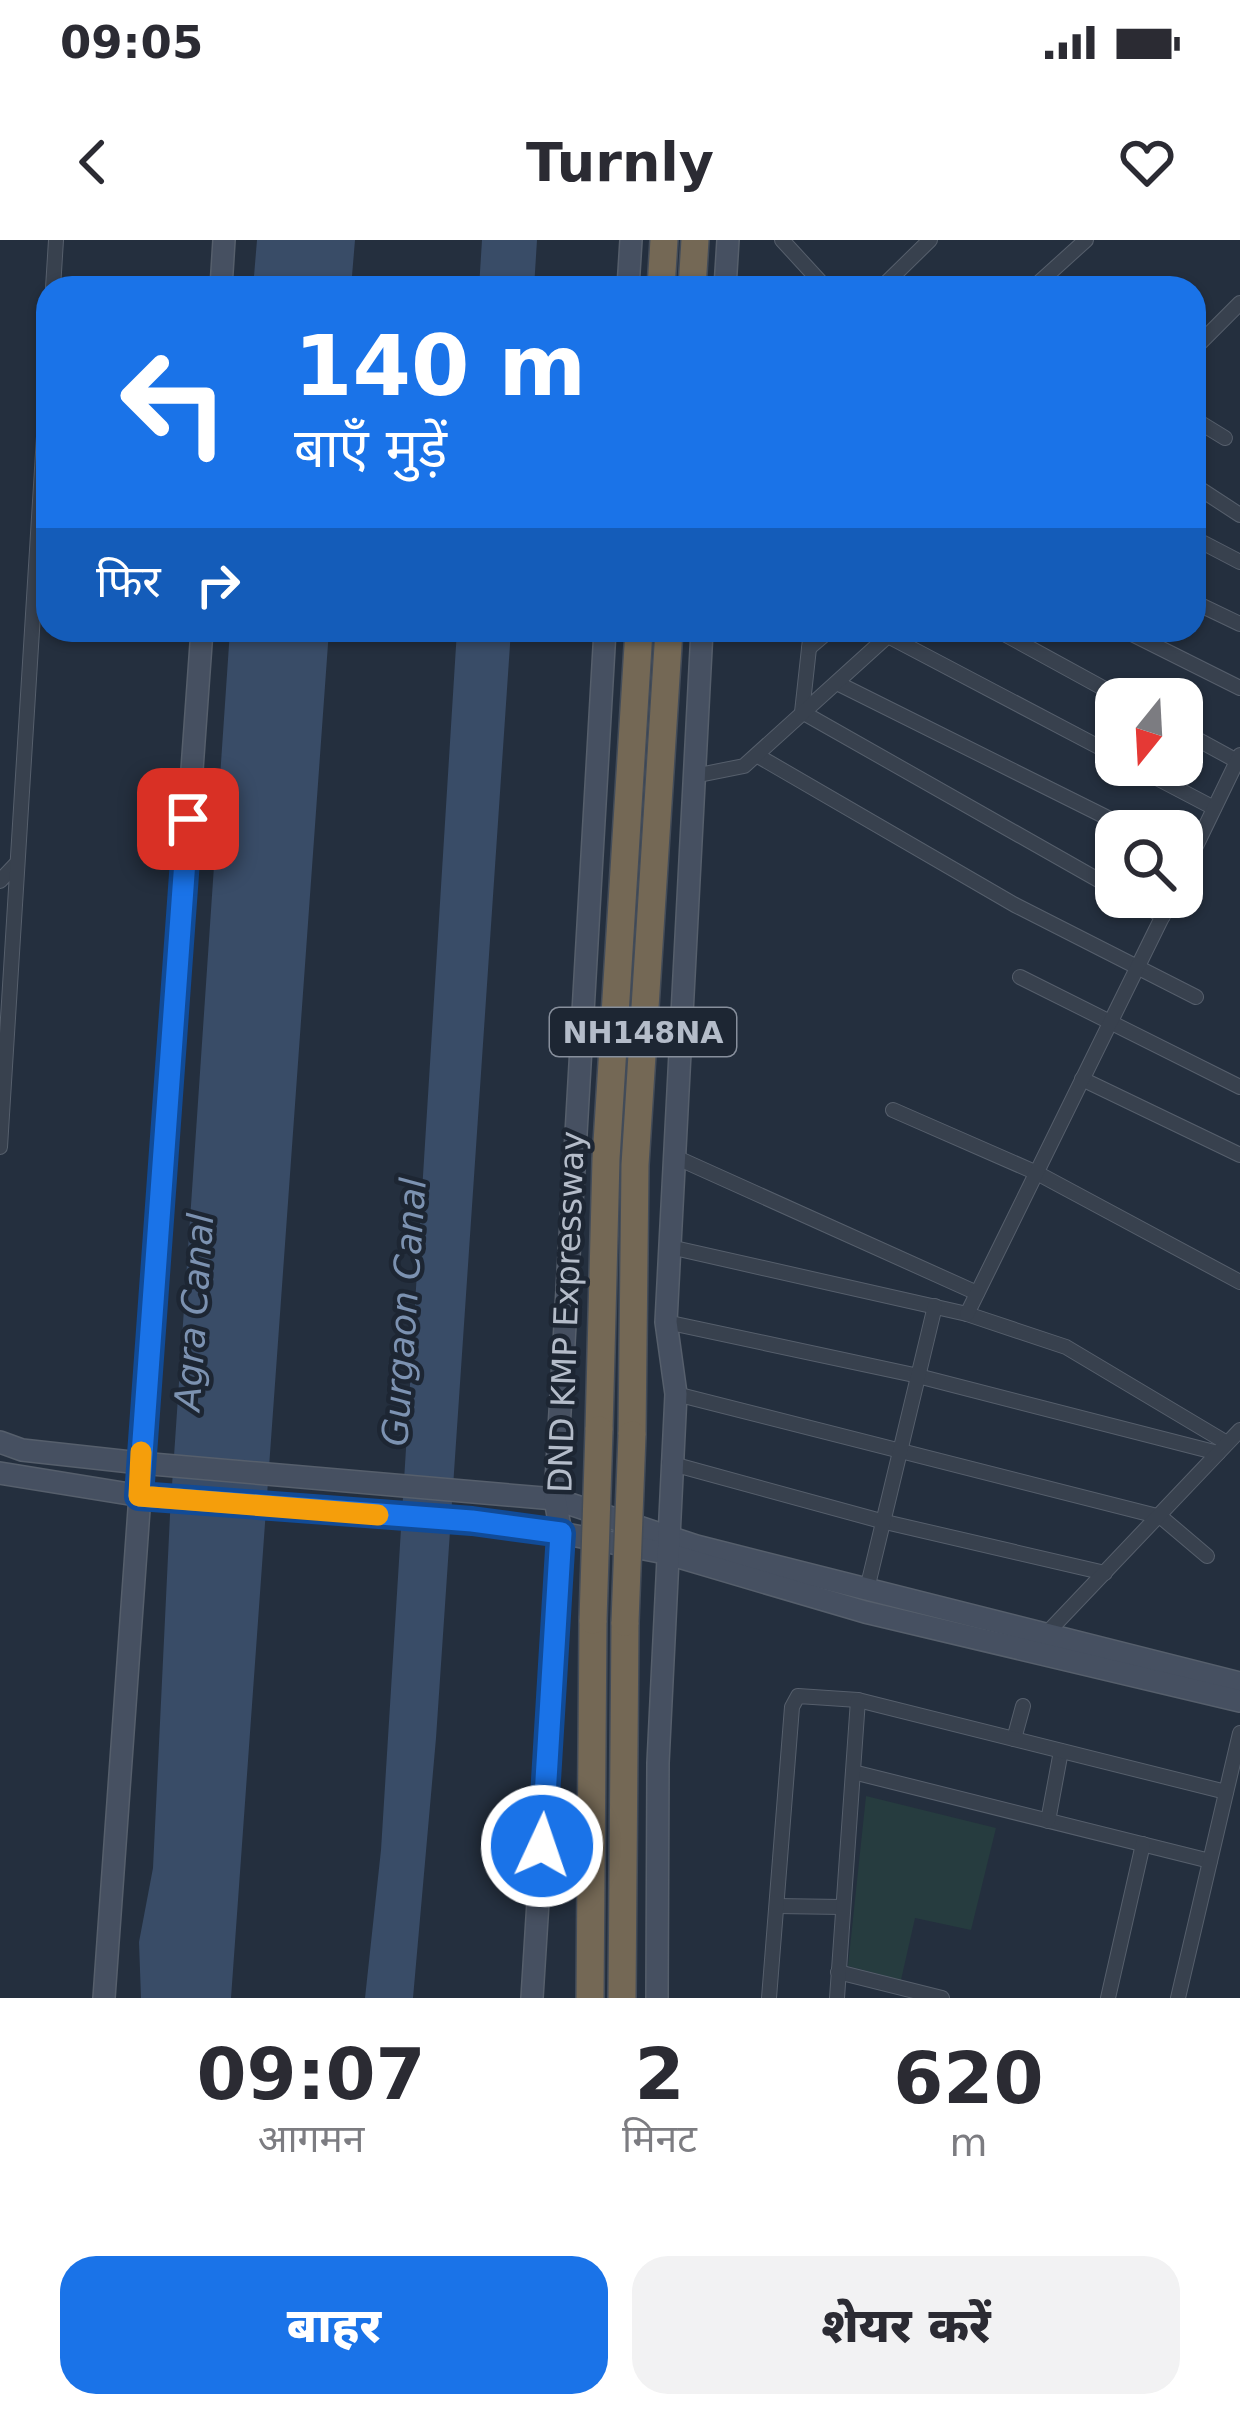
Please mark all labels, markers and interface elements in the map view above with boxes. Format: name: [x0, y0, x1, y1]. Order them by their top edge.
text: 09:05: [60, 16, 203, 69]
icon: back: [60, 129, 126, 195]
icon: heart: [1114, 129, 1180, 195]
text: Turnly: [526, 131, 714, 194]
text: 140 m: [294, 317, 586, 415]
icon: left: [96, 324, 252, 480]
text: बाएँ मुड़ें: [294, 417, 447, 480]
icon: right: [185, 552, 251, 618]
text: फिर: [96, 555, 161, 608]
north arrow: [1095, 678, 1203, 786]
map controls: [1095, 678, 1203, 918]
pin: [137, 768, 239, 870]
icon: arrive: [155, 786, 221, 852]
button: search: [1095, 810, 1203, 918]
road number: NH148NA: [550, 1008, 736, 1056]
street label: DND KMP Expressway: [540, 1130, 592, 1494]
water label: Gurgaon Canal: [374, 1176, 434, 1448]
water label: Agra Canal: [167, 1212, 221, 1414]
position arrow: [479, 1783, 605, 1909]
text: 09:07: [196, 2032, 426, 2116]
text: 2: [634, 2032, 684, 2116]
text: 620: [893, 2036, 1044, 2120]
text: आगमन: [258, 2116, 364, 2161]
text: मिनट: [622, 2116, 697, 2161]
text: m: [949, 2120, 987, 2165]
button: बाहर: [60, 2256, 608, 2394]
button: शेयर करें: [632, 2256, 1180, 2394]

